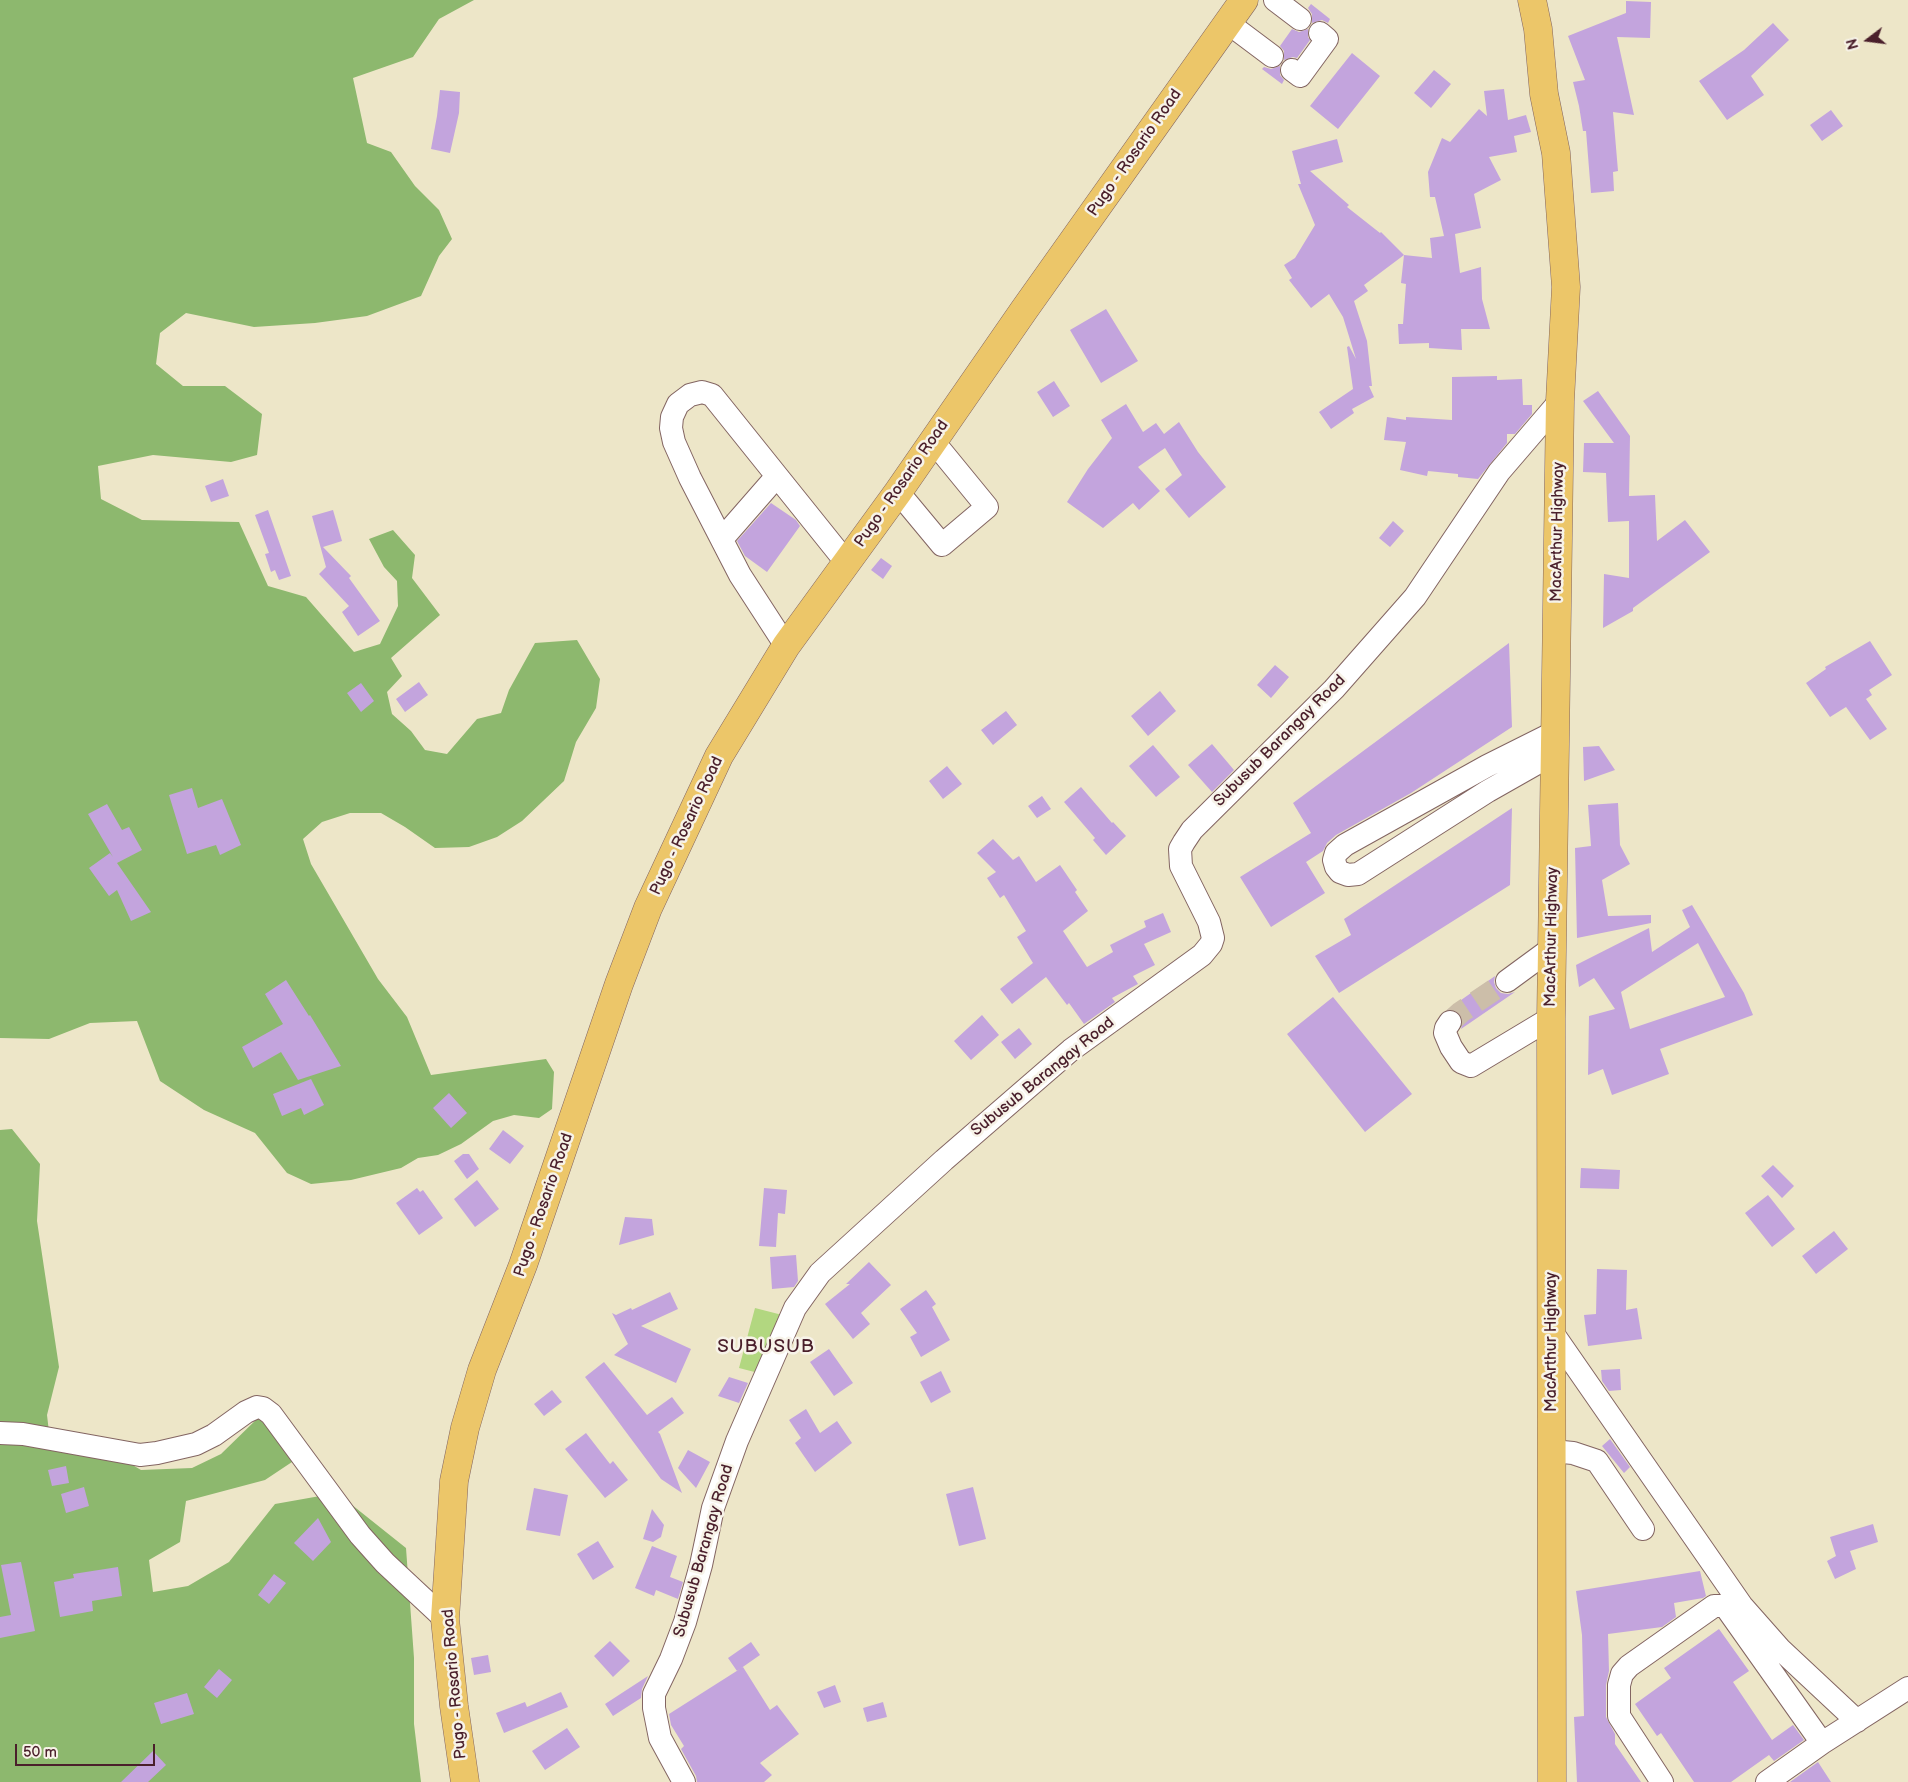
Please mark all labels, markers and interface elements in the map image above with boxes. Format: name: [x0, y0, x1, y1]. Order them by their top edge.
north arrow: [1843, 15, 1893, 65]
text: N: [1843, 37, 1863, 51]
street label: Pugo - Rosario Road: [1084, 86, 1186, 220]
street label: Pugo - Rosario Road: [851, 417, 953, 551]
street label: MacArthur Highway: [1547, 462, 1569, 602]
street label: Subusub Barangay Road: [1210, 671, 1350, 811]
street label: Pugo - Rosario Road: [646, 754, 728, 898]
street label: MacArthur Highway: [1541, 867, 1563, 1007]
street label: Subusub Barangay Road: [968, 1013, 1118, 1141]
street label: Pugo - Rosario Road: [510, 1131, 578, 1279]
street label: MacArthur Highway: [1542, 1272, 1562, 1412]
district label: SUBUSUB: [716, 1336, 816, 1358]
street label: Subusub Barangay Road: [670, 1463, 738, 1639]
street label: Pugo - Rosario Road: [439, 1608, 471, 1760]
scale bar: [18, 1734, 158, 1766]
text: 50 m: [23, 1743, 57, 1762]

